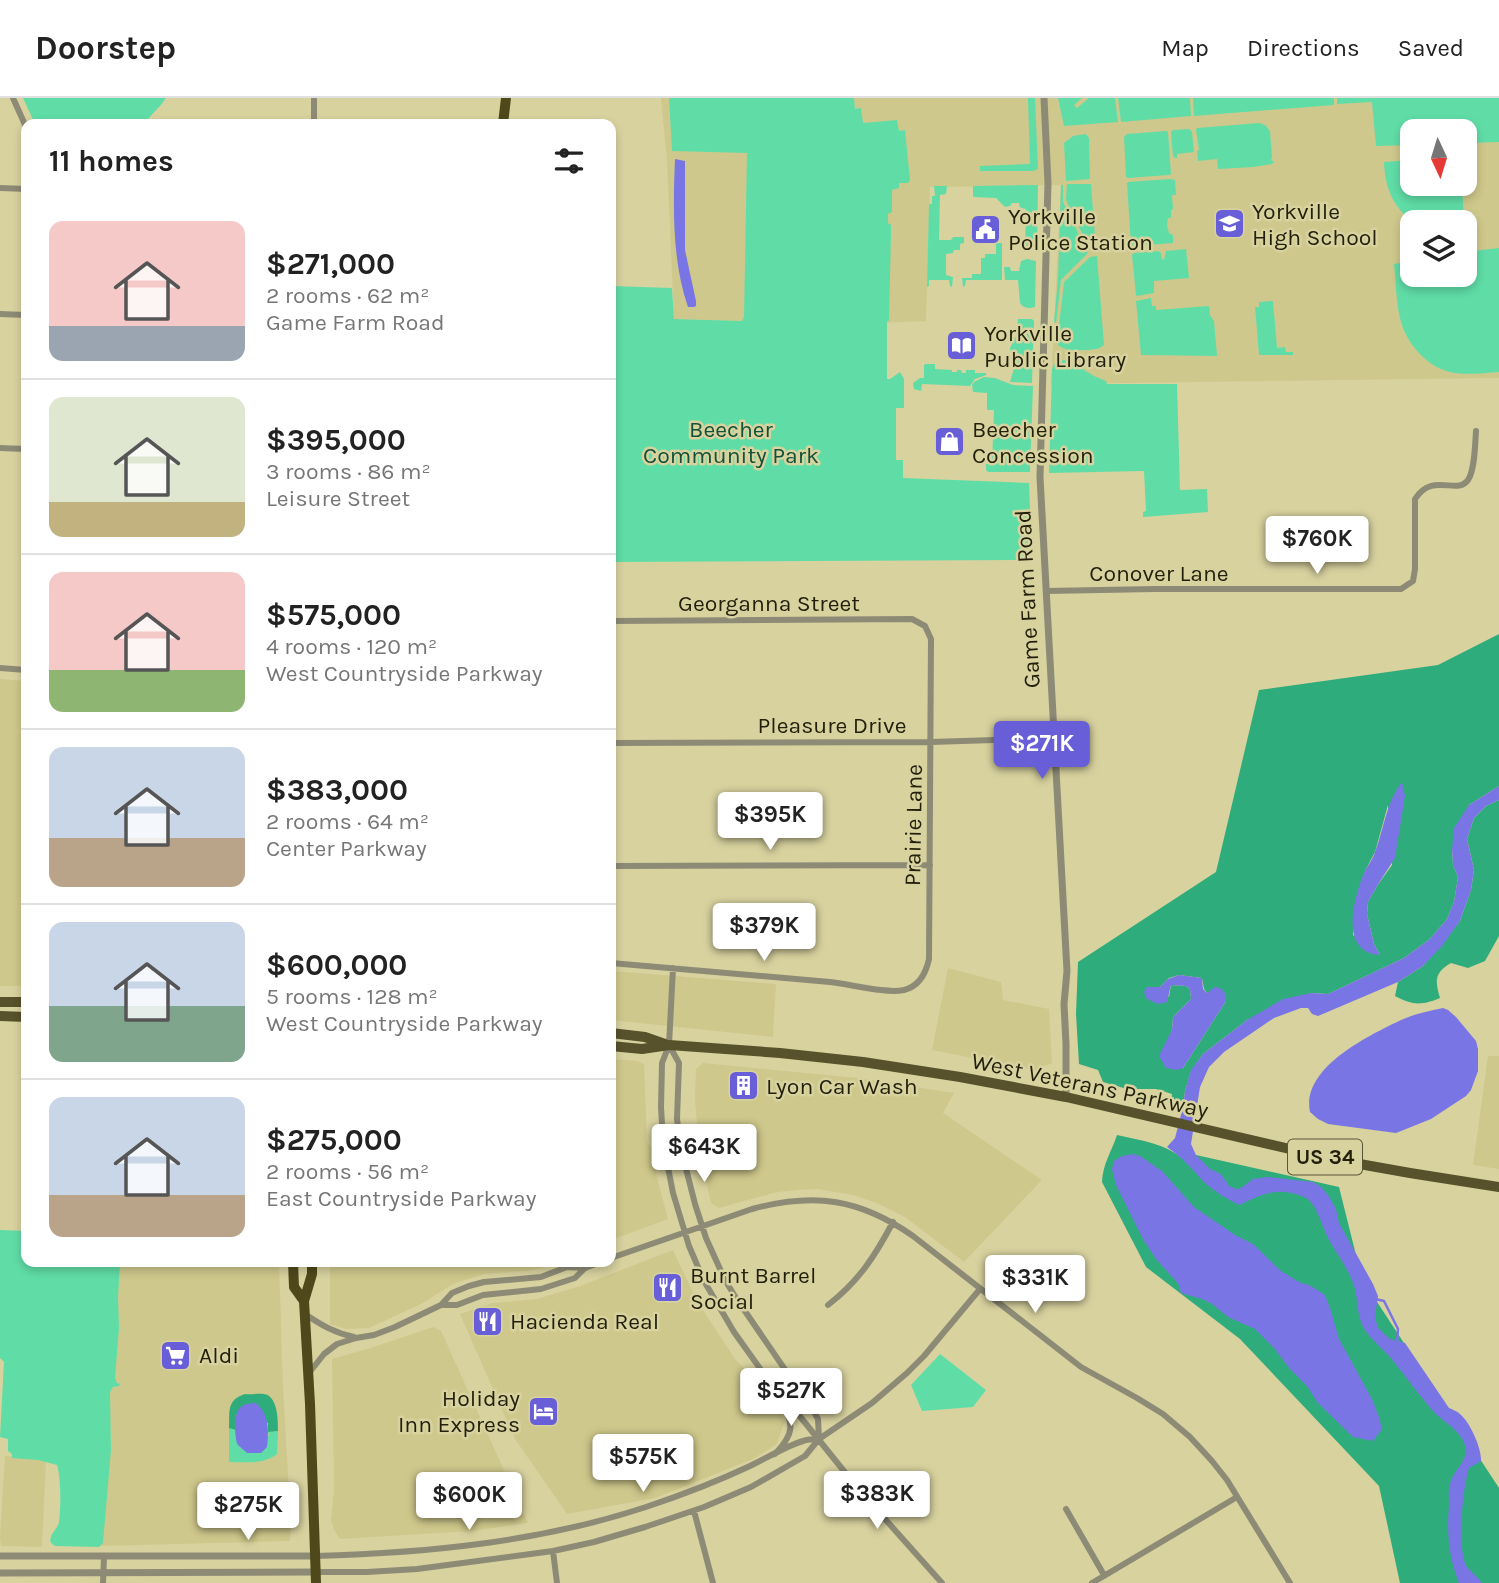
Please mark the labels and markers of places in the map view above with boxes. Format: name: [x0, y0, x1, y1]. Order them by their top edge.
place label: Yorkville High School: [1252, 198, 1378, 251]
place label: Yorkville Police Station: [1008, 203, 1153, 256]
school or university icon: Yorkville High School: [1212, 207, 1246, 241]
public building icon: Yorkville Police Station: [968, 212, 1002, 246]
place label: Yorkville Public Library: [984, 320, 1126, 373]
library icon: Yorkville Public Library: [944, 329, 978, 363]
place label: Beecher Concession: [972, 416, 1094, 469]
shop icon: Beecher Concession: [932, 425, 966, 459]
pin: $760K: [1268, 517, 1366, 576]
pin: $271K: [993, 722, 1091, 781]
pin: $395K: [721, 792, 819, 852]
pin: $379K: [715, 904, 813, 963]
building icon: Lyon Car Wash: [726, 1069, 760, 1103]
place label: Lyon Car Wash: [766, 1073, 918, 1100]
pin: $643K: [655, 1124, 753, 1184]
pin: $331K: [986, 1256, 1084, 1315]
place label: Burnt Barrel Social: [690, 1262, 816, 1315]
restaurant icon: Burnt Barrel Social: [650, 1271, 684, 1305]
restaurant icon: Hacienda Real: [470, 1304, 504, 1338]
place label: Hacienda Real: [510, 1308, 659, 1335]
supermarket icon: Aldi: [159, 1338, 193, 1372]
place label: Aldi: [199, 1342, 239, 1369]
pin: $527K: [742, 1368, 840, 1428]
place label: Holiday Inn Express: [398, 1385, 520, 1438]
hotel icon: Holiday Inn Express: [526, 1394, 560, 1428]
pin: $575K: [594, 1434, 692, 1494]
pin: $600K: [420, 1472, 518, 1532]
pin: $383K: [828, 1472, 926, 1531]
pin: $275K: [199, 1482, 297, 1542]

